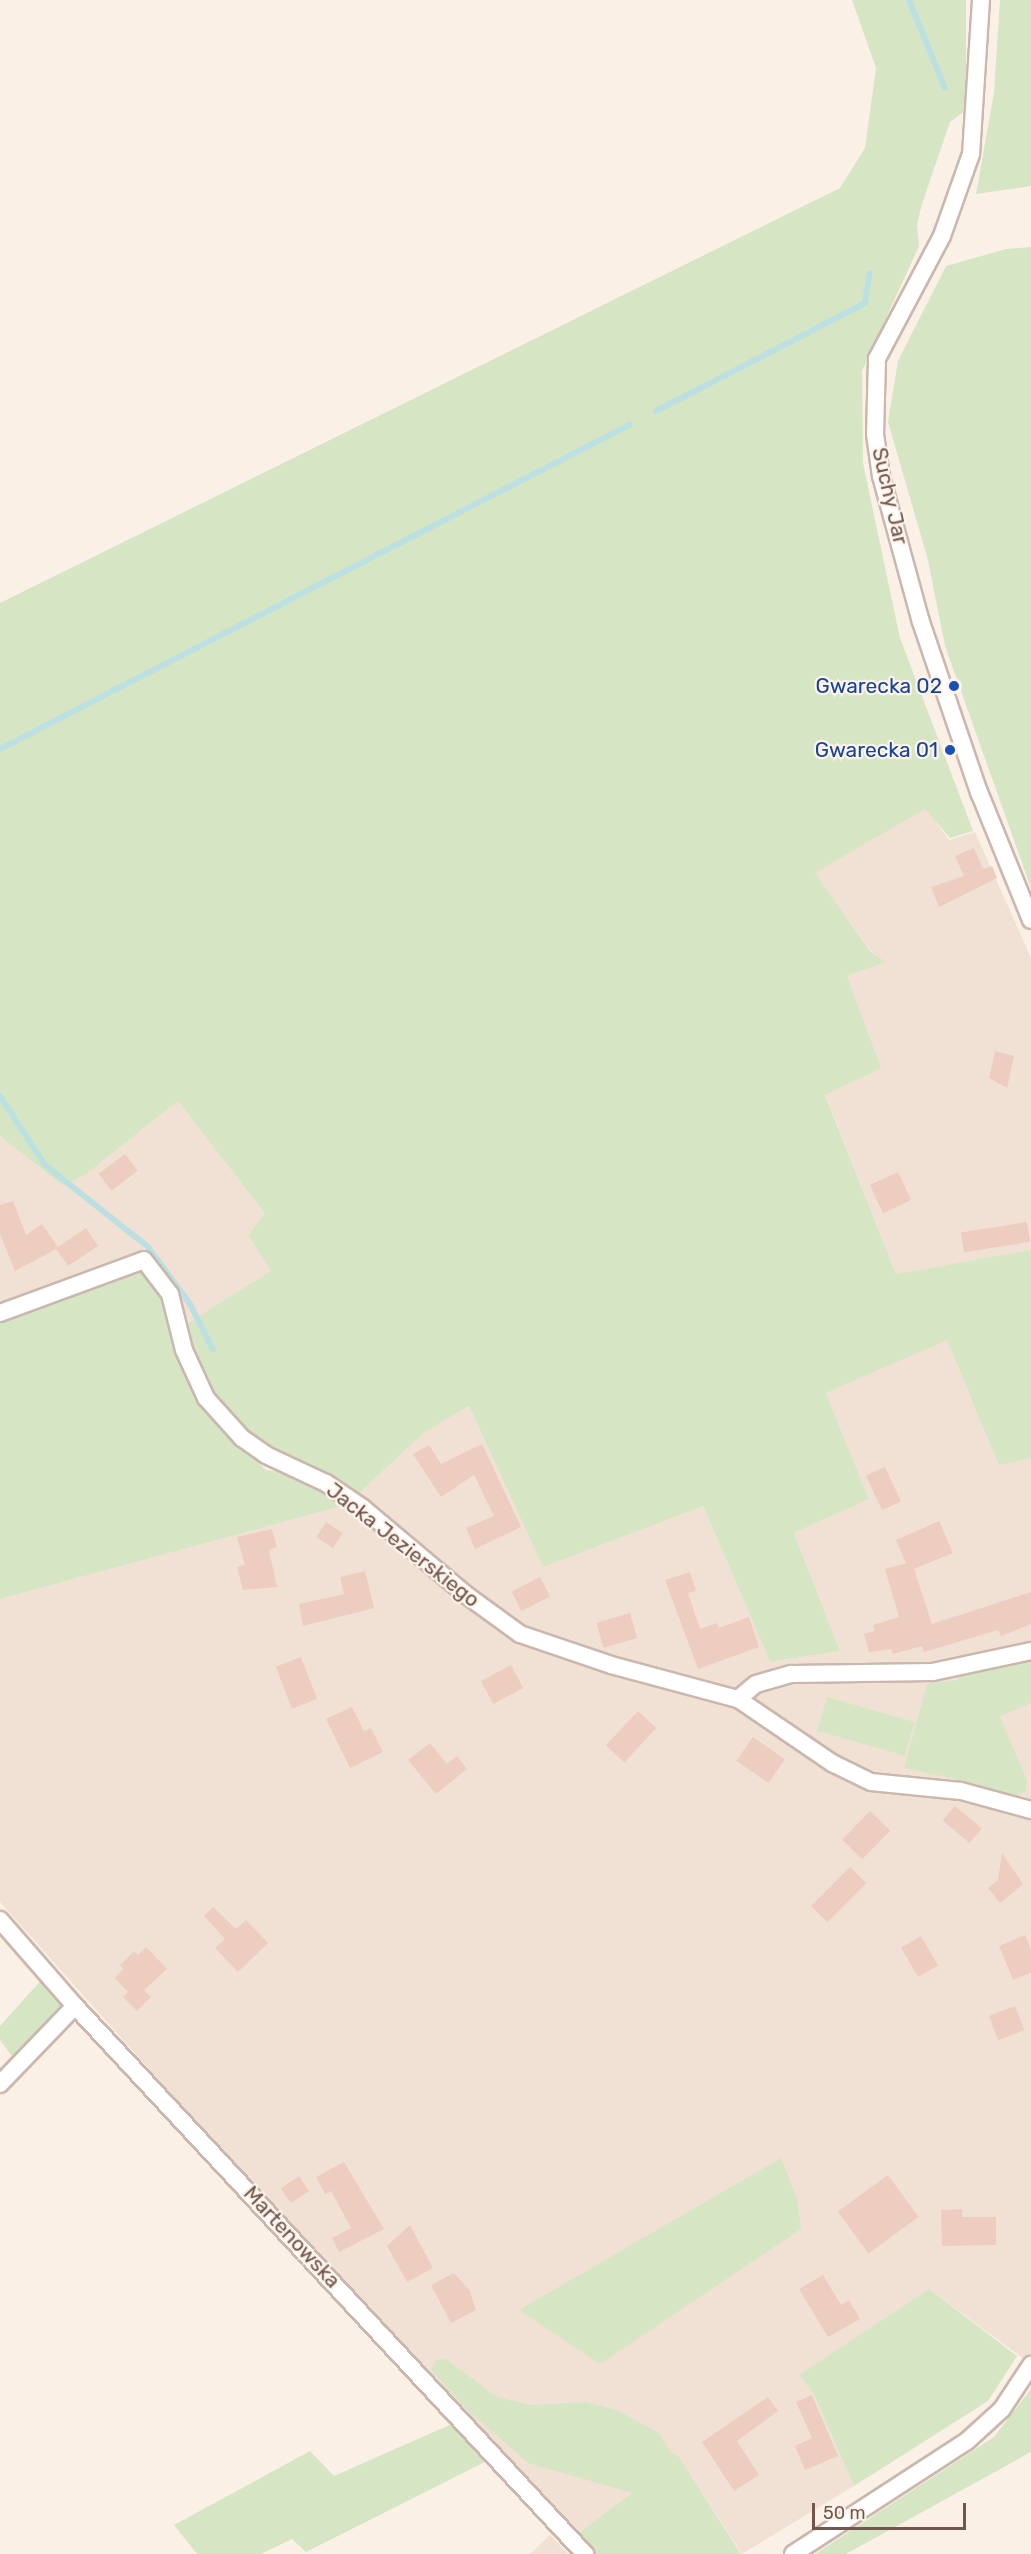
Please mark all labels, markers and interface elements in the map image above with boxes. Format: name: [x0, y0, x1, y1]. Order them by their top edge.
street label: Suchy Jar: [867, 445, 913, 547]
place label: Gwarecka 02: [815, 673, 942, 699]
marker: Gwarecka 02: [947, 679, 961, 693]
place label: Gwarecka 01: [815, 737, 938, 763]
marker: Gwarecka 01: [943, 743, 957, 757]
street label: Jacka Jezierskiego: [321, 1477, 485, 1613]
street label: Martenowska: [238, 2181, 346, 2293]
scale bar: [815, 2491, 970, 2529]
text: 50 m: [823, 2502, 866, 2524]

